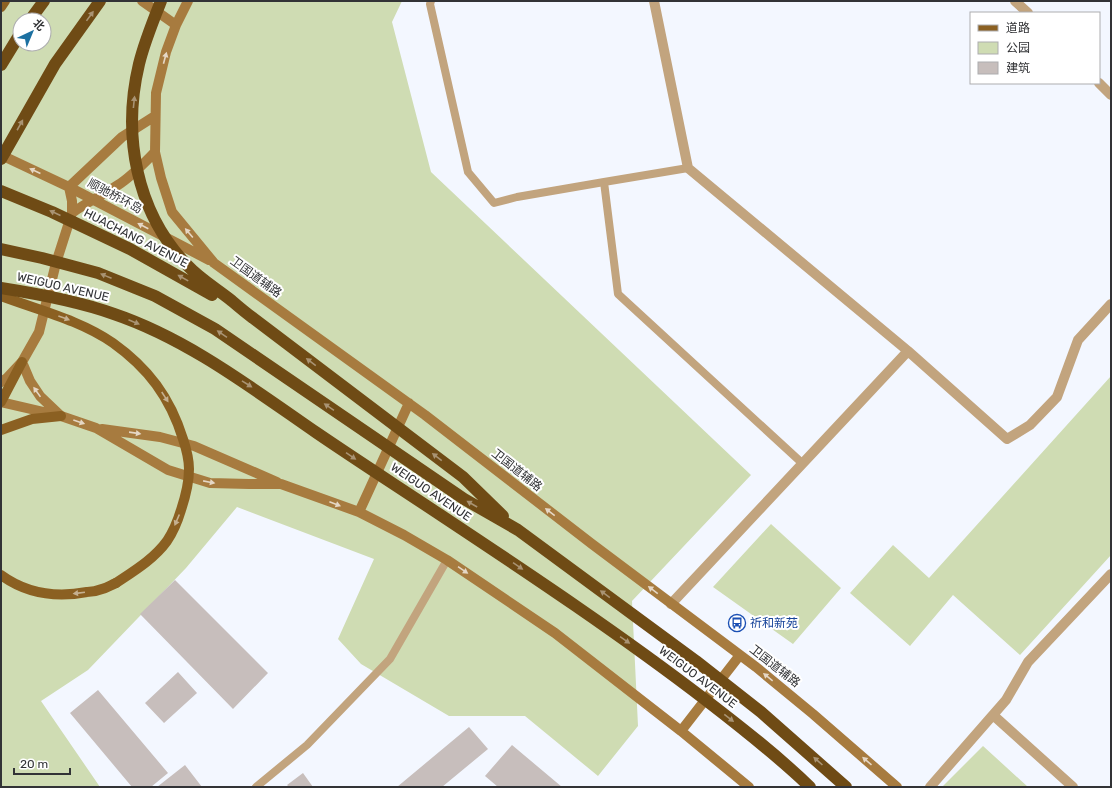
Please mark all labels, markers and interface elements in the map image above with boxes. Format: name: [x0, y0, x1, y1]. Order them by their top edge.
one-way arrow: [86, 10, 94, 21]
north arrow: [12, 12, 52, 52]
legend: [970, 12, 1100, 84]
text: 北: [30, 17, 47, 34]
text: 道路: [1006, 21, 1030, 35]
text: 公园: [1006, 41, 1030, 55]
one-way arrow: [162, 52, 168, 64]
text: 建筑: [1006, 61, 1030, 75]
one-way arrow: [130, 96, 137, 108]
one-way arrow: [17, 119, 23, 131]
one-way arrow: [29, 168, 41, 174]
street label: 顺驰桥环岛: [85, 176, 145, 216]
street label: HUACHANG AVENUE: [82, 206, 190, 270]
one-way arrow: [49, 210, 60, 216]
one-way arrow: [137, 222, 148, 229]
one-way arrow: [185, 228, 194, 238]
street label: 卫国道辅路: [228, 254, 284, 300]
street label: WEIGUO AVENUE: [16, 270, 110, 304]
one-way arrow: [101, 273, 112, 279]
one-way arrow: [177, 275, 189, 282]
one-way arrow: [58, 316, 70, 322]
one-way arrow: [128, 319, 140, 325]
one-way arrow: [217, 330, 227, 338]
one-way arrow: [305, 358, 316, 366]
one-way arrow: [242, 380, 252, 388]
one-way arrow: [33, 386, 41, 397]
one-way arrow: [161, 391, 168, 403]
one-way arrow: [324, 403, 335, 411]
one-way arrow: [74, 419, 86, 425]
one-way arrow: [128, 430, 141, 436]
street label: 卫国道辅路: [489, 446, 545, 494]
one-way arrow: [346, 452, 357, 459]
one-way arrow: [431, 453, 442, 462]
street label: WEIGUO AVENUE: [388, 460, 474, 524]
one-way arrow: [203, 479, 215, 485]
one-way arrow: [466, 500, 478, 507]
one-way arrow: [330, 501, 342, 507]
one-way arrow: [544, 507, 555, 516]
one-way arrow: [174, 515, 180, 526]
one-way arrow: [513, 562, 523, 570]
one-way arrow: [457, 566, 468, 574]
one-way arrow: [648, 586, 659, 595]
one-way arrow: [73, 590, 85, 597]
one-way arrow: [600, 590, 611, 598]
bus stop icon: 祈和新苑: [727, 613, 747, 633]
place label: 祈和新苑: [750, 616, 798, 630]
one-way arrow: [620, 636, 630, 644]
street label: 卫国道辅路: [747, 642, 803, 690]
street label: WEIGUO AVENUE: [656, 643, 740, 711]
one-way arrow: [763, 673, 774, 681]
one-way arrow: [723, 714, 734, 722]
scale bar: [14, 750, 70, 776]
one-way arrow: [812, 756, 823, 765]
text: 20 m: [20, 757, 48, 771]
one-way arrow: [863, 757, 872, 766]

